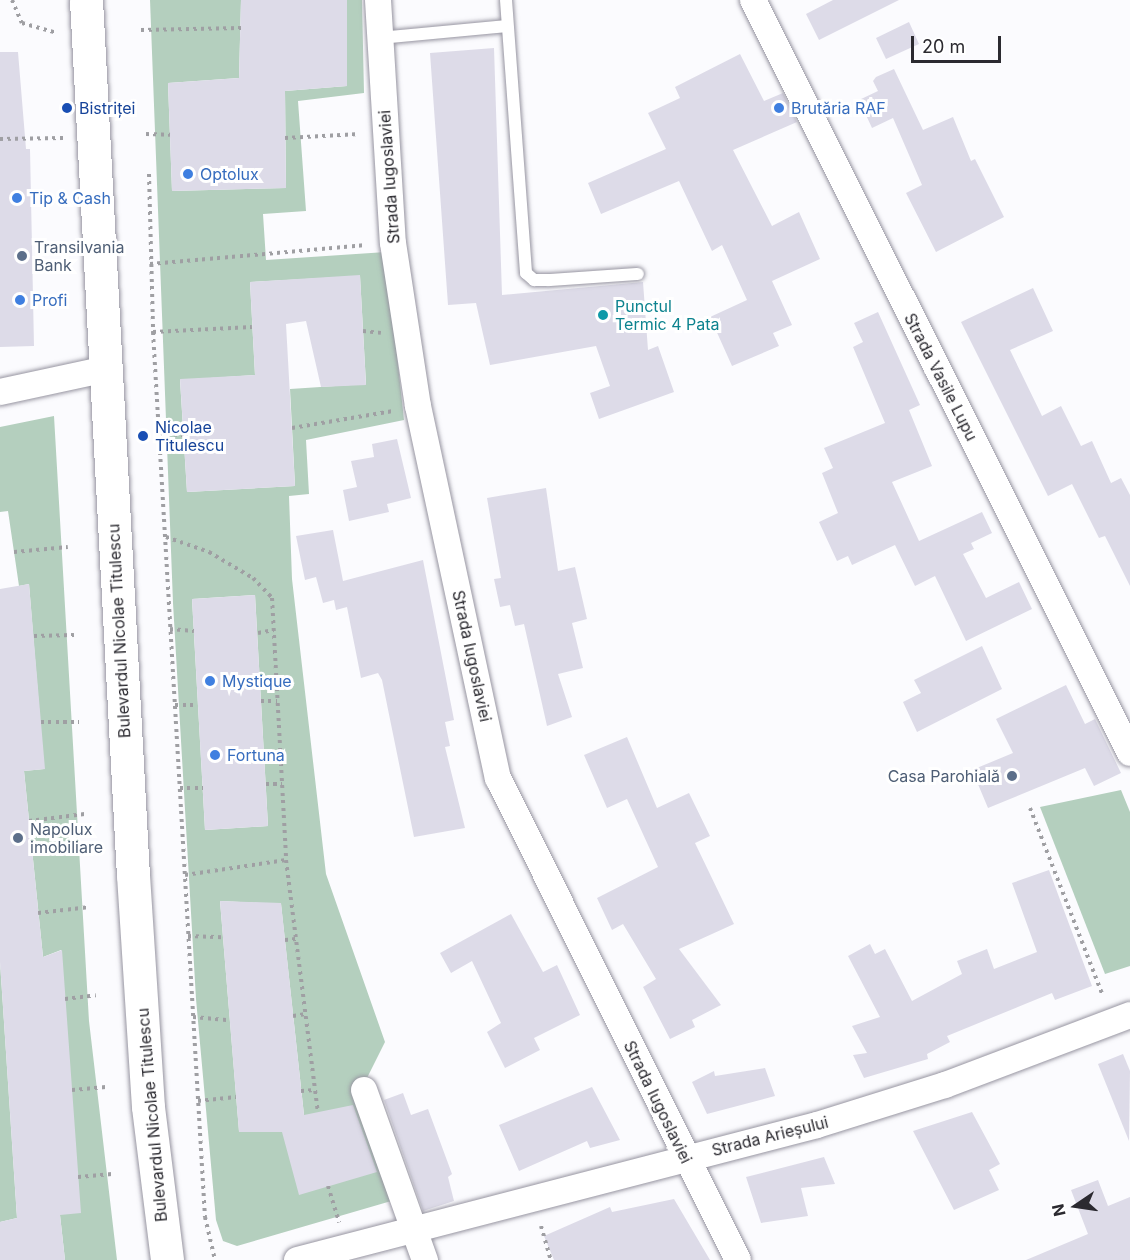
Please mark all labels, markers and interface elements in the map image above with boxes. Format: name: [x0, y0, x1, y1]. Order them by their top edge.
scale bar: [914, 24, 1004, 62]
text: 20 m: [922, 36, 965, 57]
place label: Bistriței: [79, 98, 135, 118]
place label: Brutăria RAF: [791, 98, 886, 118]
marker: Bistriței: [60, 101, 74, 115]
marker: Brutăria RAF: [772, 101, 786, 115]
street label: Strada Iugoslaviei: [375, 109, 403, 245]
place label: Optolux: [200, 164, 259, 184]
marker: Optolux: [181, 167, 195, 181]
place label: Tip & Cash: [29, 188, 111, 208]
marker: Tip & Cash: [10, 191, 24, 205]
place label: Transilvania Bank: [34, 237, 124, 275]
marker: Transilvania Bank: [15, 249, 29, 263]
place label: Profi: [32, 290, 67, 310]
marker: Profi: [13, 293, 27, 307]
place label: Punctul Termic 4 Pata: [615, 296, 720, 334]
marker: Punctul Termic 4 Pata: [596, 308, 610, 322]
street label: Strada Vasile Lupu: [900, 310, 982, 444]
place label: Nicolae Titulescu: [155, 417, 224, 455]
marker: Nicolae Titulescu: [136, 429, 150, 443]
street label: Bulevardul Nicolae Titulescu: [104, 523, 134, 739]
street label: Strada Iugoslaviei: [449, 588, 495, 724]
place label: Mystique: [222, 671, 292, 691]
marker: Mystique: [203, 674, 217, 688]
place label: Fortuna: [227, 745, 285, 765]
marker: Fortuna: [208, 748, 222, 762]
place label: Casa Parohială: [888, 766, 1000, 786]
marker: Casa Parohială: [1005, 769, 1019, 783]
place label: Napolux imobiliare: [30, 819, 103, 857]
marker: Napolux imobiliare: [11, 831, 25, 845]
street label: Bulevardul Nicolae Titulescu: [133, 1007, 171, 1223]
street label: Strada Iugoslaviei: [620, 1038, 696, 1166]
street label: Strada Arieșului: [710, 1112, 830, 1160]
north arrow: [1046, 1176, 1106, 1236]
text: N: [1047, 1202, 1070, 1218]

